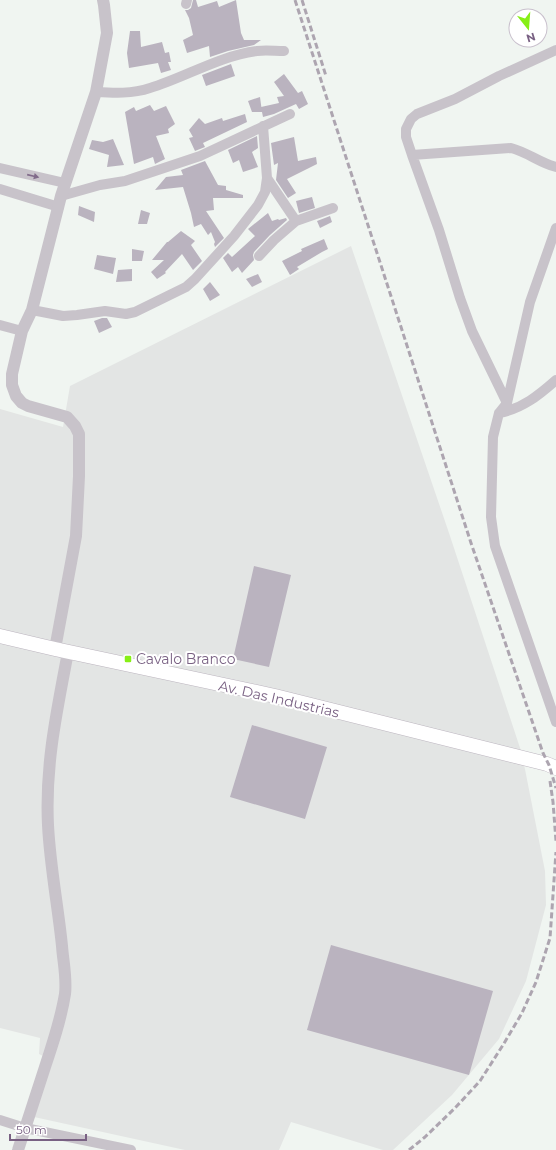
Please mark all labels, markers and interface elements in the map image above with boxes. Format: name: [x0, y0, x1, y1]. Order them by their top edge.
north arrow: [508, 8, 548, 48]
text: N: [525, 30, 537, 46]
one-way arrow: [26, 173, 39, 179]
place label: Cavalo Branco: [136, 650, 236, 668]
marker: Cavalo Branco: [123, 654, 133, 664]
street label: Av. Das Industrias: [217, 676, 341, 722]
scale bar: [10, 1116, 86, 1142]
text: 50 m: [16, 1122, 47, 1137]

